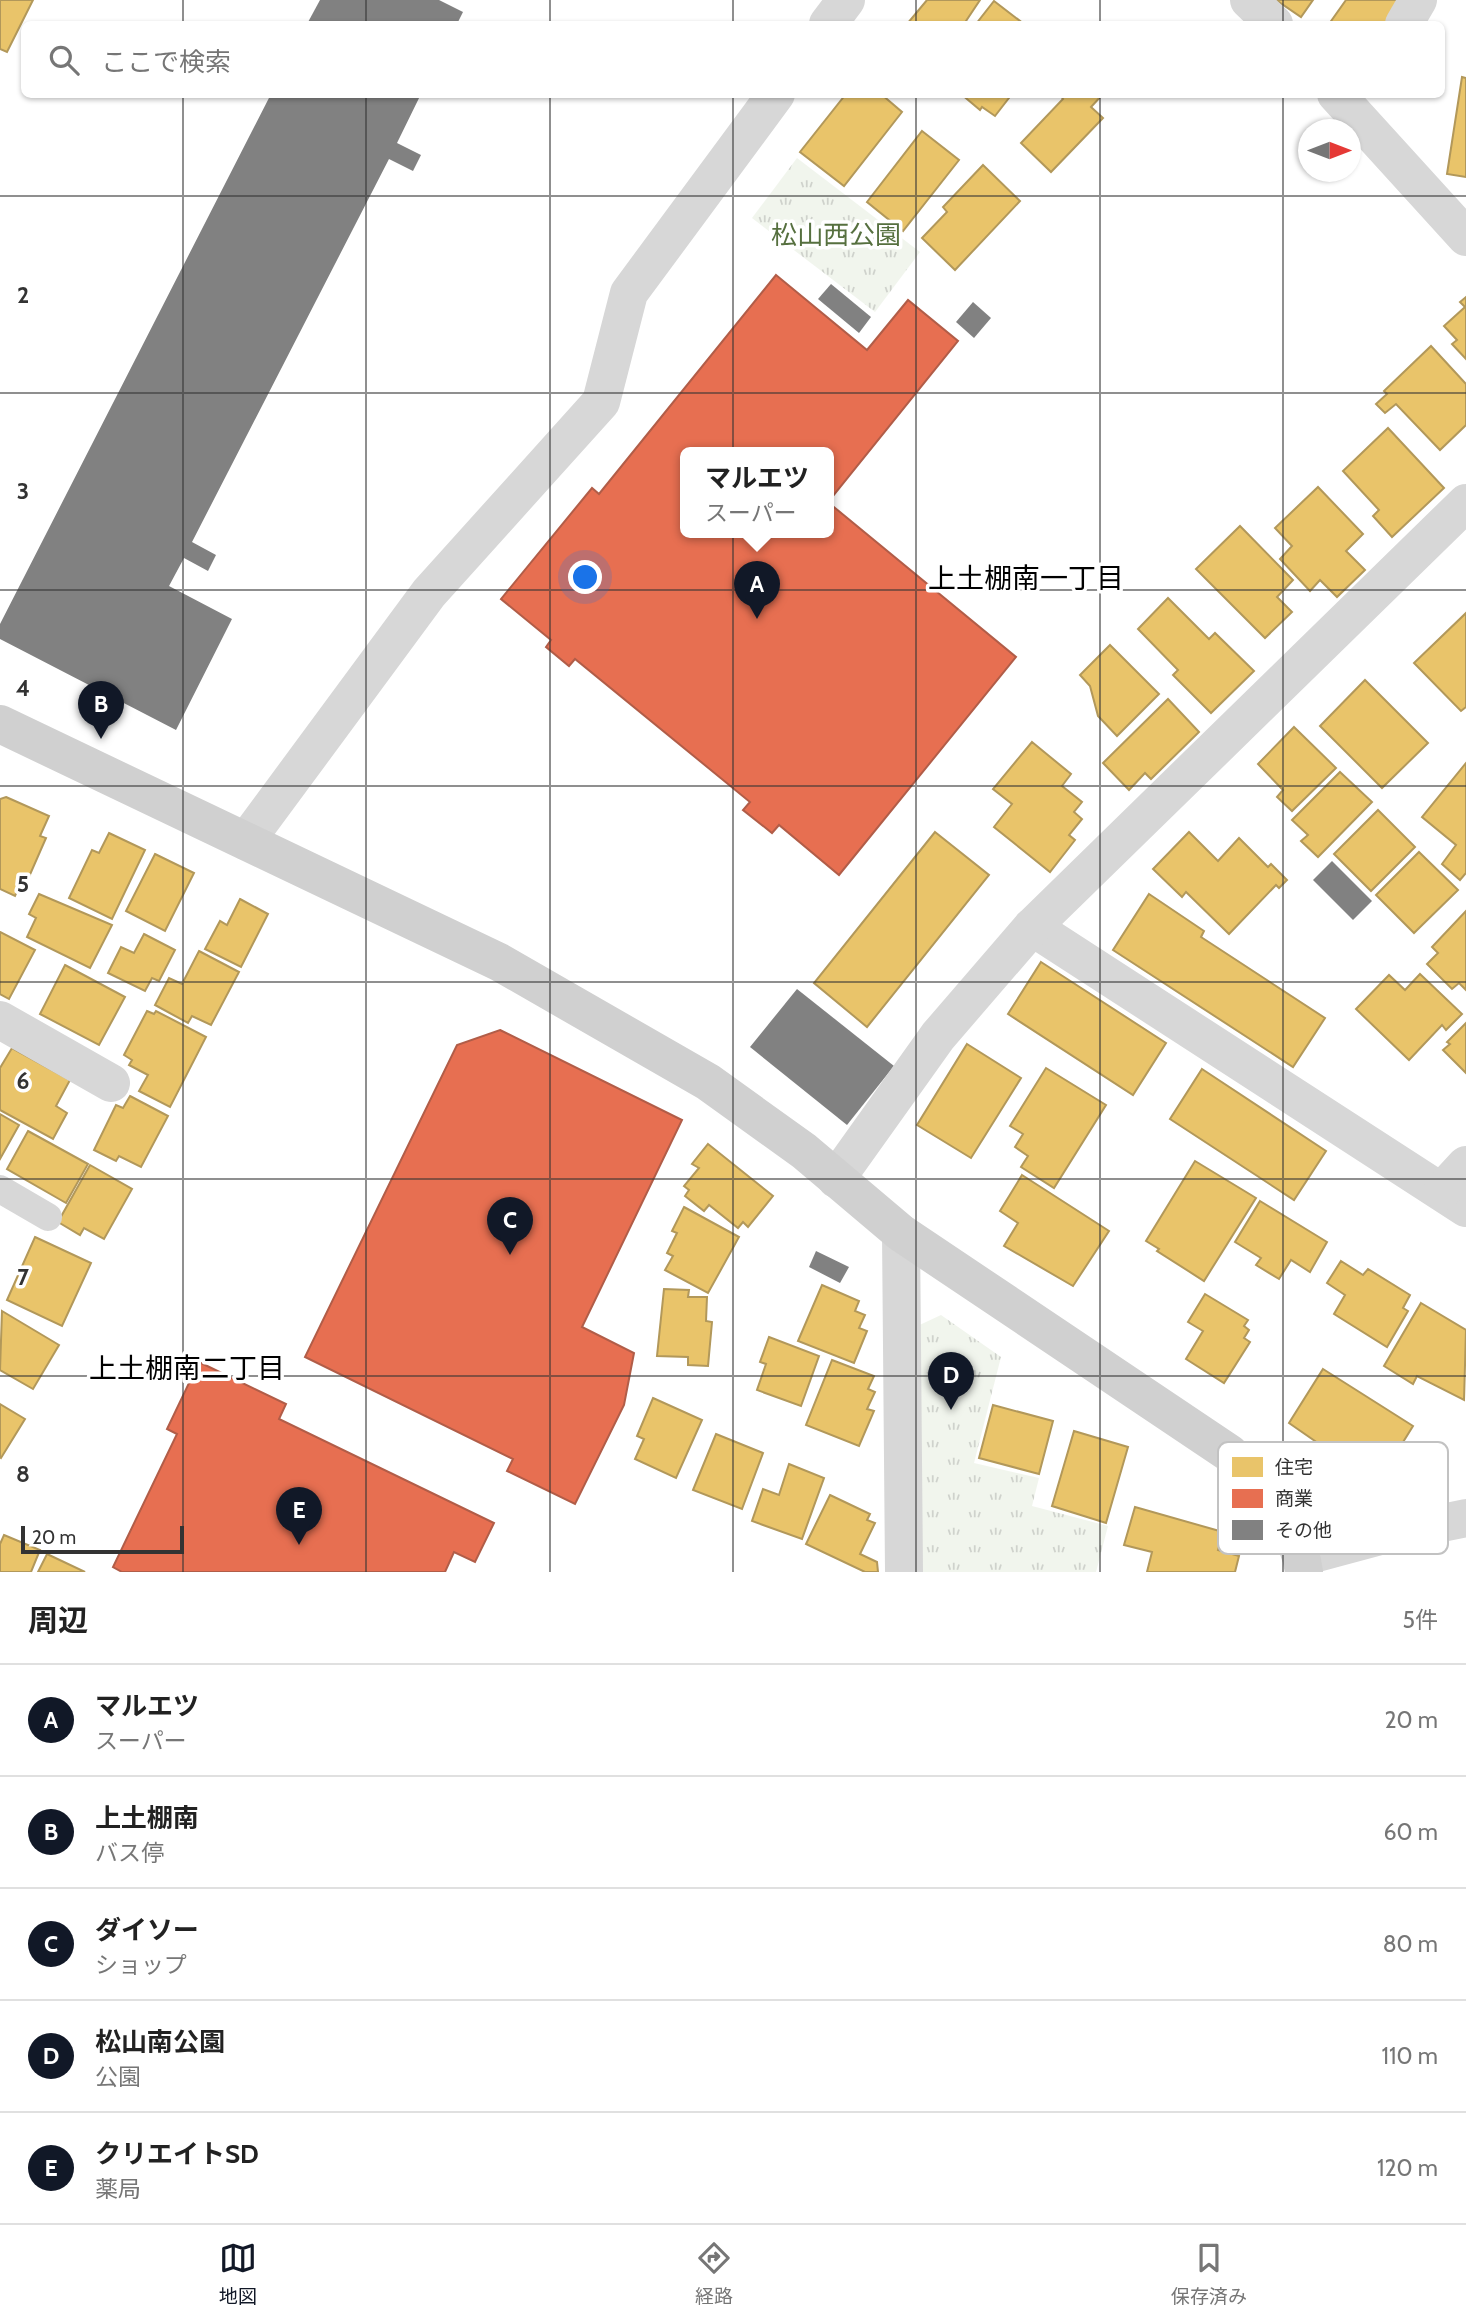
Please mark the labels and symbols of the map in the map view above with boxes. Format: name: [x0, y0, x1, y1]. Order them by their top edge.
north arrow: [1298, 119, 1361, 182]
park label: 松山西公園: [771, 219, 901, 251]
text: 2: [17, 281, 29, 309]
text: 3: [17, 477, 29, 505]
your location: [568, 560, 602, 594]
pin: A: [734, 561, 780, 619]
district label: 上土棚南一丁目: [928, 561, 1124, 595]
text: 4: [16, 674, 30, 702]
pin: B: [78, 681, 124, 739]
text: 5: [17, 870, 29, 898]
text: 6: [17, 1067, 29, 1095]
pin: C: [487, 1197, 533, 1255]
text: 7: [17, 1263, 29, 1291]
district label: 上土棚南二丁目: [89, 1351, 285, 1385]
pin: D: [928, 1352, 974, 1410]
legend: [1218, 1442, 1448, 1554]
text: 住宅: [1275, 1456, 1313, 1479]
text: 8: [16, 1460, 30, 1488]
pin: E: [276, 1487, 322, 1545]
text: 商業: [1275, 1487, 1313, 1510]
text: その他: [1275, 1519, 1332, 1542]
scale bar: [21, 1523, 184, 1555]

